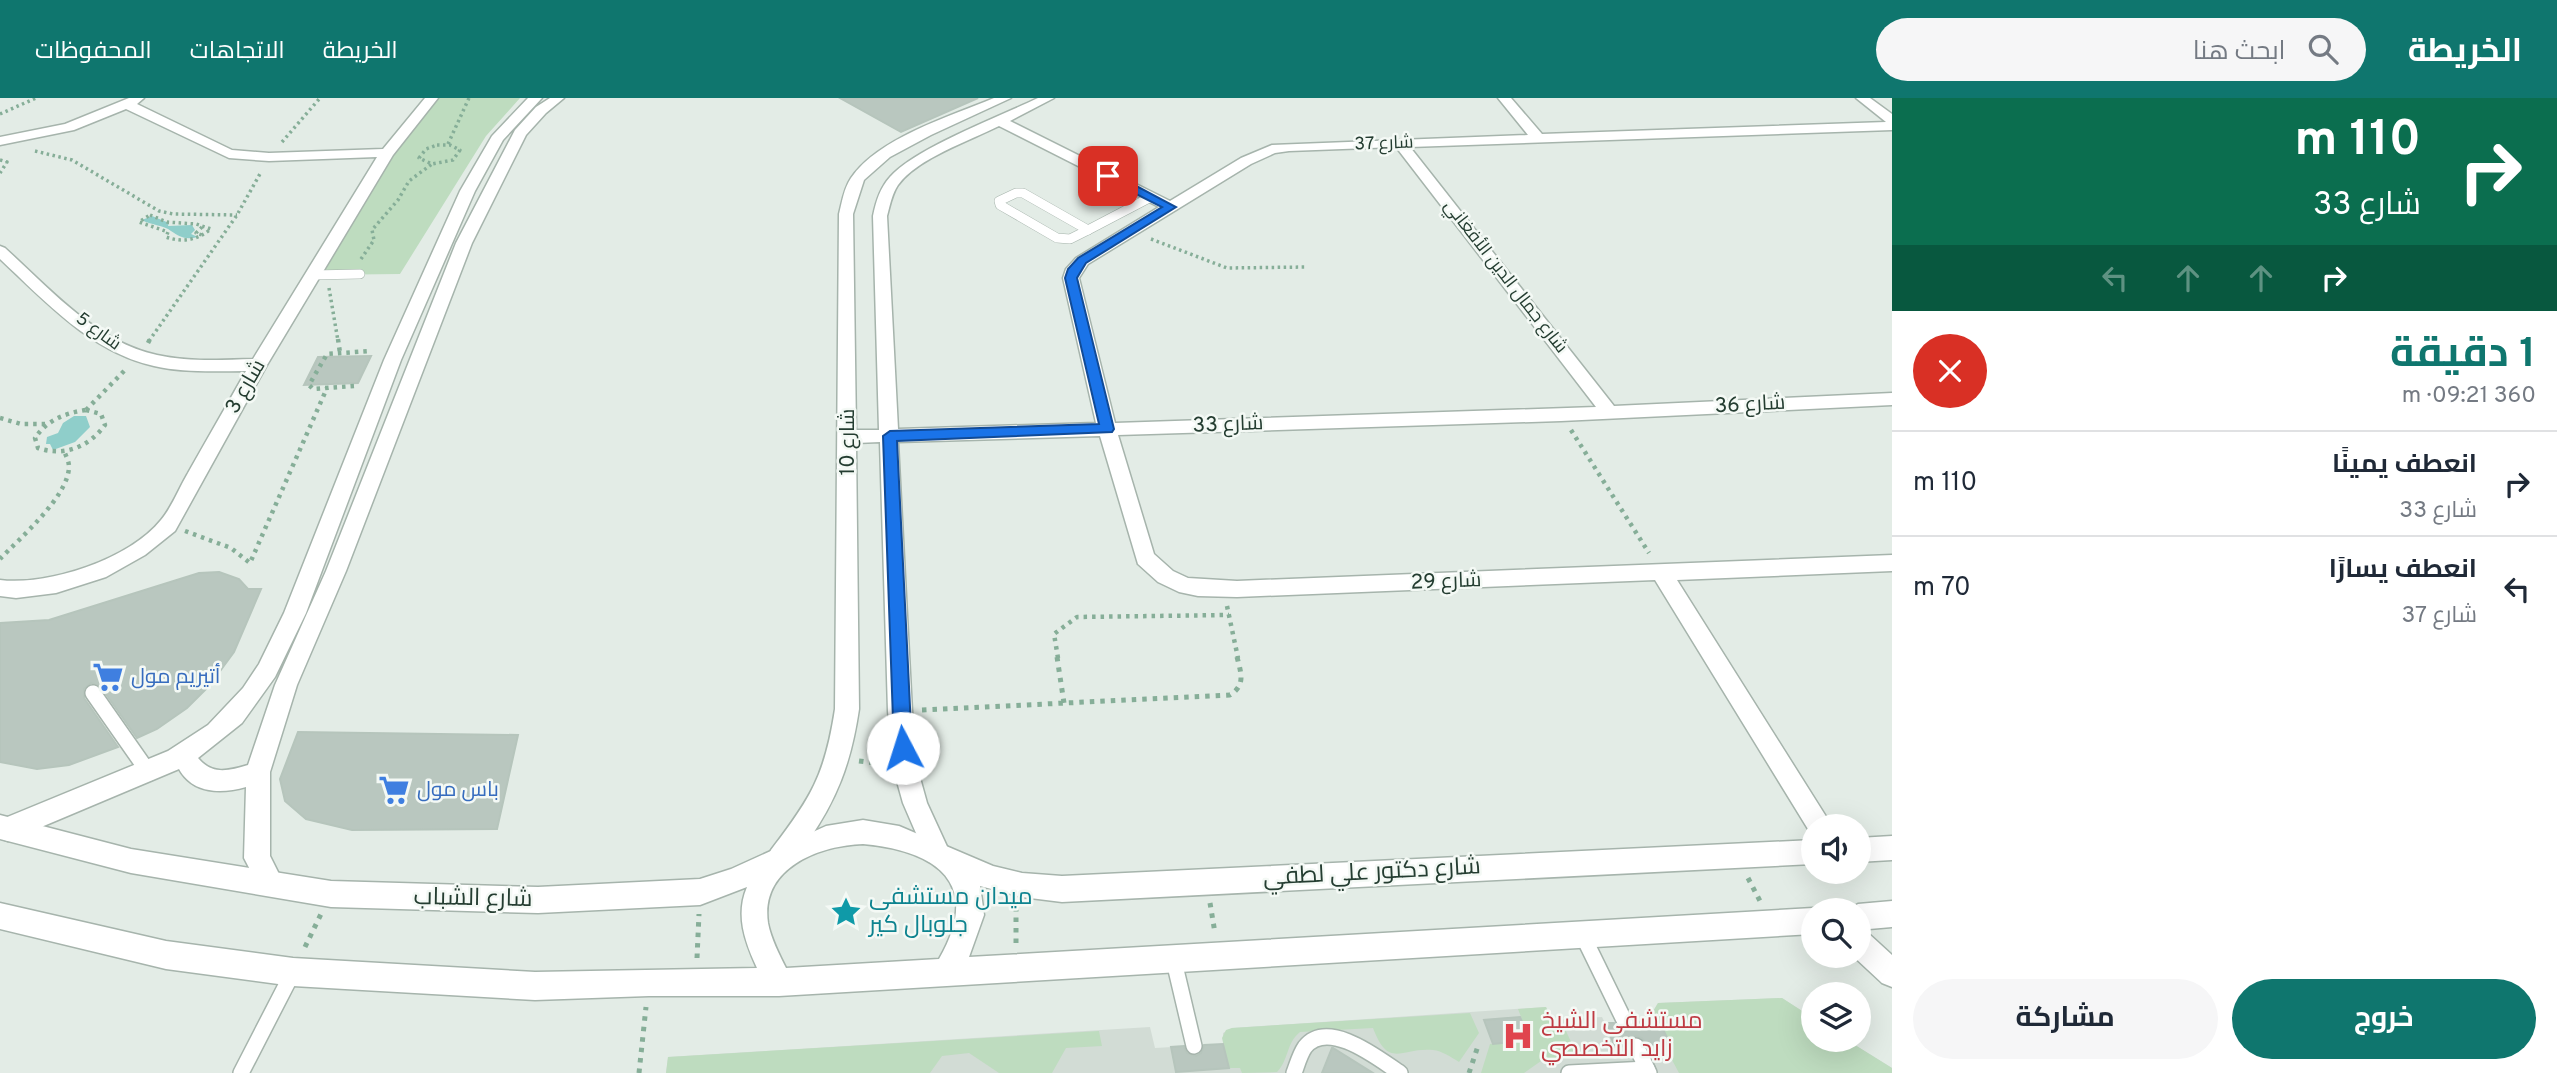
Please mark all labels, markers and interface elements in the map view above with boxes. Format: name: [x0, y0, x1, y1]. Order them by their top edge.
search box: [1876, 18, 2366, 81]
icon: search: [2304, 30, 2342, 68]
text: الخريطة: [2408, 32, 2522, 74]
text: ابحث هنا: [2193, 36, 2286, 69]
text: المحفوظات: [35, 37, 152, 67]
text: الاتجاهات: [190, 37, 285, 67]
text: الخريطة: [323, 37, 398, 67]
text: 110 m: [2294, 111, 2421, 173]
icon: right: [2445, 126, 2536, 217]
street label: شارع 37: [1354, 131, 1414, 157]
pin: [1078, 146, 1138, 206]
icon: arrive: [1089, 157, 1127, 195]
text: شارع 33: [2313, 186, 2421, 226]
street label: شارع جمال الدين الأفغاني: [1437, 196, 1572, 359]
icon: left: [2096, 259, 2134, 297]
icon: ahead: [2169, 259, 2207, 297]
icon: ahead: [2242, 259, 2280, 297]
icon: right: [2315, 259, 2353, 297]
street label: شارع 5: [71, 308, 125, 356]
text: 1 دقيقة: [2390, 329, 2536, 382]
button: close: [1913, 334, 1987, 408]
street label: شارع 3: [220, 355, 272, 419]
text: 360 m · 09:21: [2402, 382, 2536, 411]
street label: شارع 36: [1714, 390, 1786, 420]
street label: شارع 10: [835, 409, 862, 475]
street label: شارع 33: [1192, 410, 1264, 440]
text: انعطف يمينًا: [2332, 449, 2477, 482]
icon: right: [2498, 465, 2536, 503]
text: 110 m: [1913, 467, 1977, 500]
text: شارع 33: [2399, 497, 2477, 526]
text: انعطف يسارًا: [2329, 554, 2477, 587]
street label: شارع 29: [1410, 567, 1482, 597]
icon: left: [2498, 570, 2536, 608]
text: 70 m: [1913, 572, 1971, 605]
text: شارع 37: [2401, 602, 2477, 631]
supermarket icon: أتيريم مول: [91, 660, 125, 694]
place label: أتيريم مول: [131, 663, 220, 691]
position arrow: [866, 711, 940, 785]
supermarket icon: باس مول: [377, 773, 411, 807]
place label: باس مول: [417, 777, 499, 804]
map controls: [1801, 814, 1871, 1052]
button: sound: [1801, 814, 1871, 884]
street label: شارع دكتور علي لطفي: [1262, 852, 1482, 896]
street label: شارع الشباب: [413, 883, 533, 915]
place label: ميدان مستشفى جلوبال كير: [867, 883, 1033, 941]
place icon: ميدان مستشفى جلوبال كير: [829, 895, 863, 929]
button: search: [1801, 898, 1871, 968]
button: مشاركة: [1913, 979, 2218, 1059]
button: خروج: [2232, 979, 2536, 1059]
button: layers: [1801, 982, 1871, 1052]
place label: مستشفى الشيخ زايد التخصصي: [1541, 1007, 1703, 1066]
hospital icon: مستشفى الشيخ زايد التخصصي: [1501, 1019, 1535, 1053]

